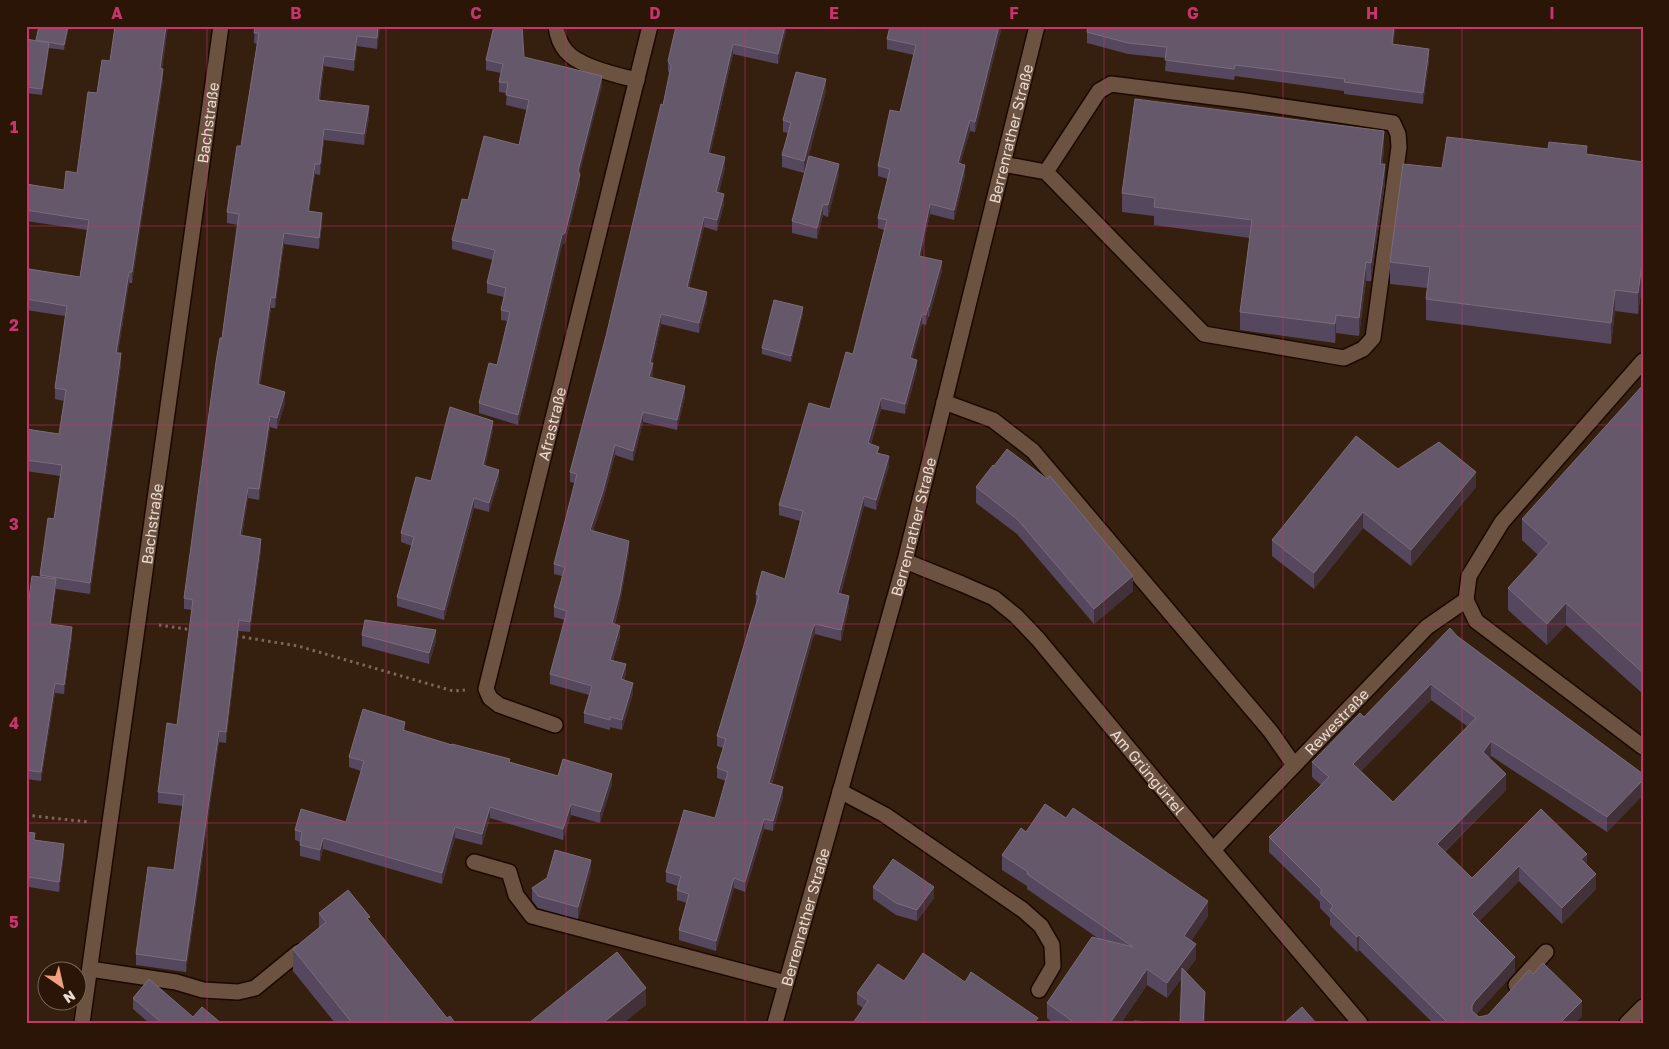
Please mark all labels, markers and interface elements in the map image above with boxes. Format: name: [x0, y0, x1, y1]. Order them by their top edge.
text: A: [111, 3, 123, 23]
text: B: [290, 3, 302, 23]
text: C: [470, 3, 482, 23]
text: D: [649, 3, 661, 23]
text: E: [829, 3, 839, 23]
text: F: [1009, 3, 1019, 23]
text: G: [1187, 3, 1199, 23]
text: H: [1366, 3, 1378, 23]
text: I: [1549, 3, 1555, 23]
street label: Berrenrather Straße: [985, 62, 1036, 205]
street label: Bachstraße: [193, 81, 222, 164]
text: 1: [10, 117, 18, 137]
text: 2: [9, 315, 19, 335]
street label: Afrastraße: [534, 385, 569, 462]
street label: Berrenrather Straße: [886, 455, 939, 598]
street label: Bachstraße: [137, 482, 166, 565]
text: 3: [9, 514, 19, 534]
street label: Rewestraße: [1300, 684, 1372, 758]
text: 4: [9, 713, 19, 733]
street label: Am Grüngürtel: [1107, 725, 1189, 818]
street label: Berrenrather Straße: [777, 846, 833, 988]
text: 5: [9, 912, 19, 932]
north arrow: [38, 962, 88, 1012]
text: N: [60, 987, 79, 1007]

